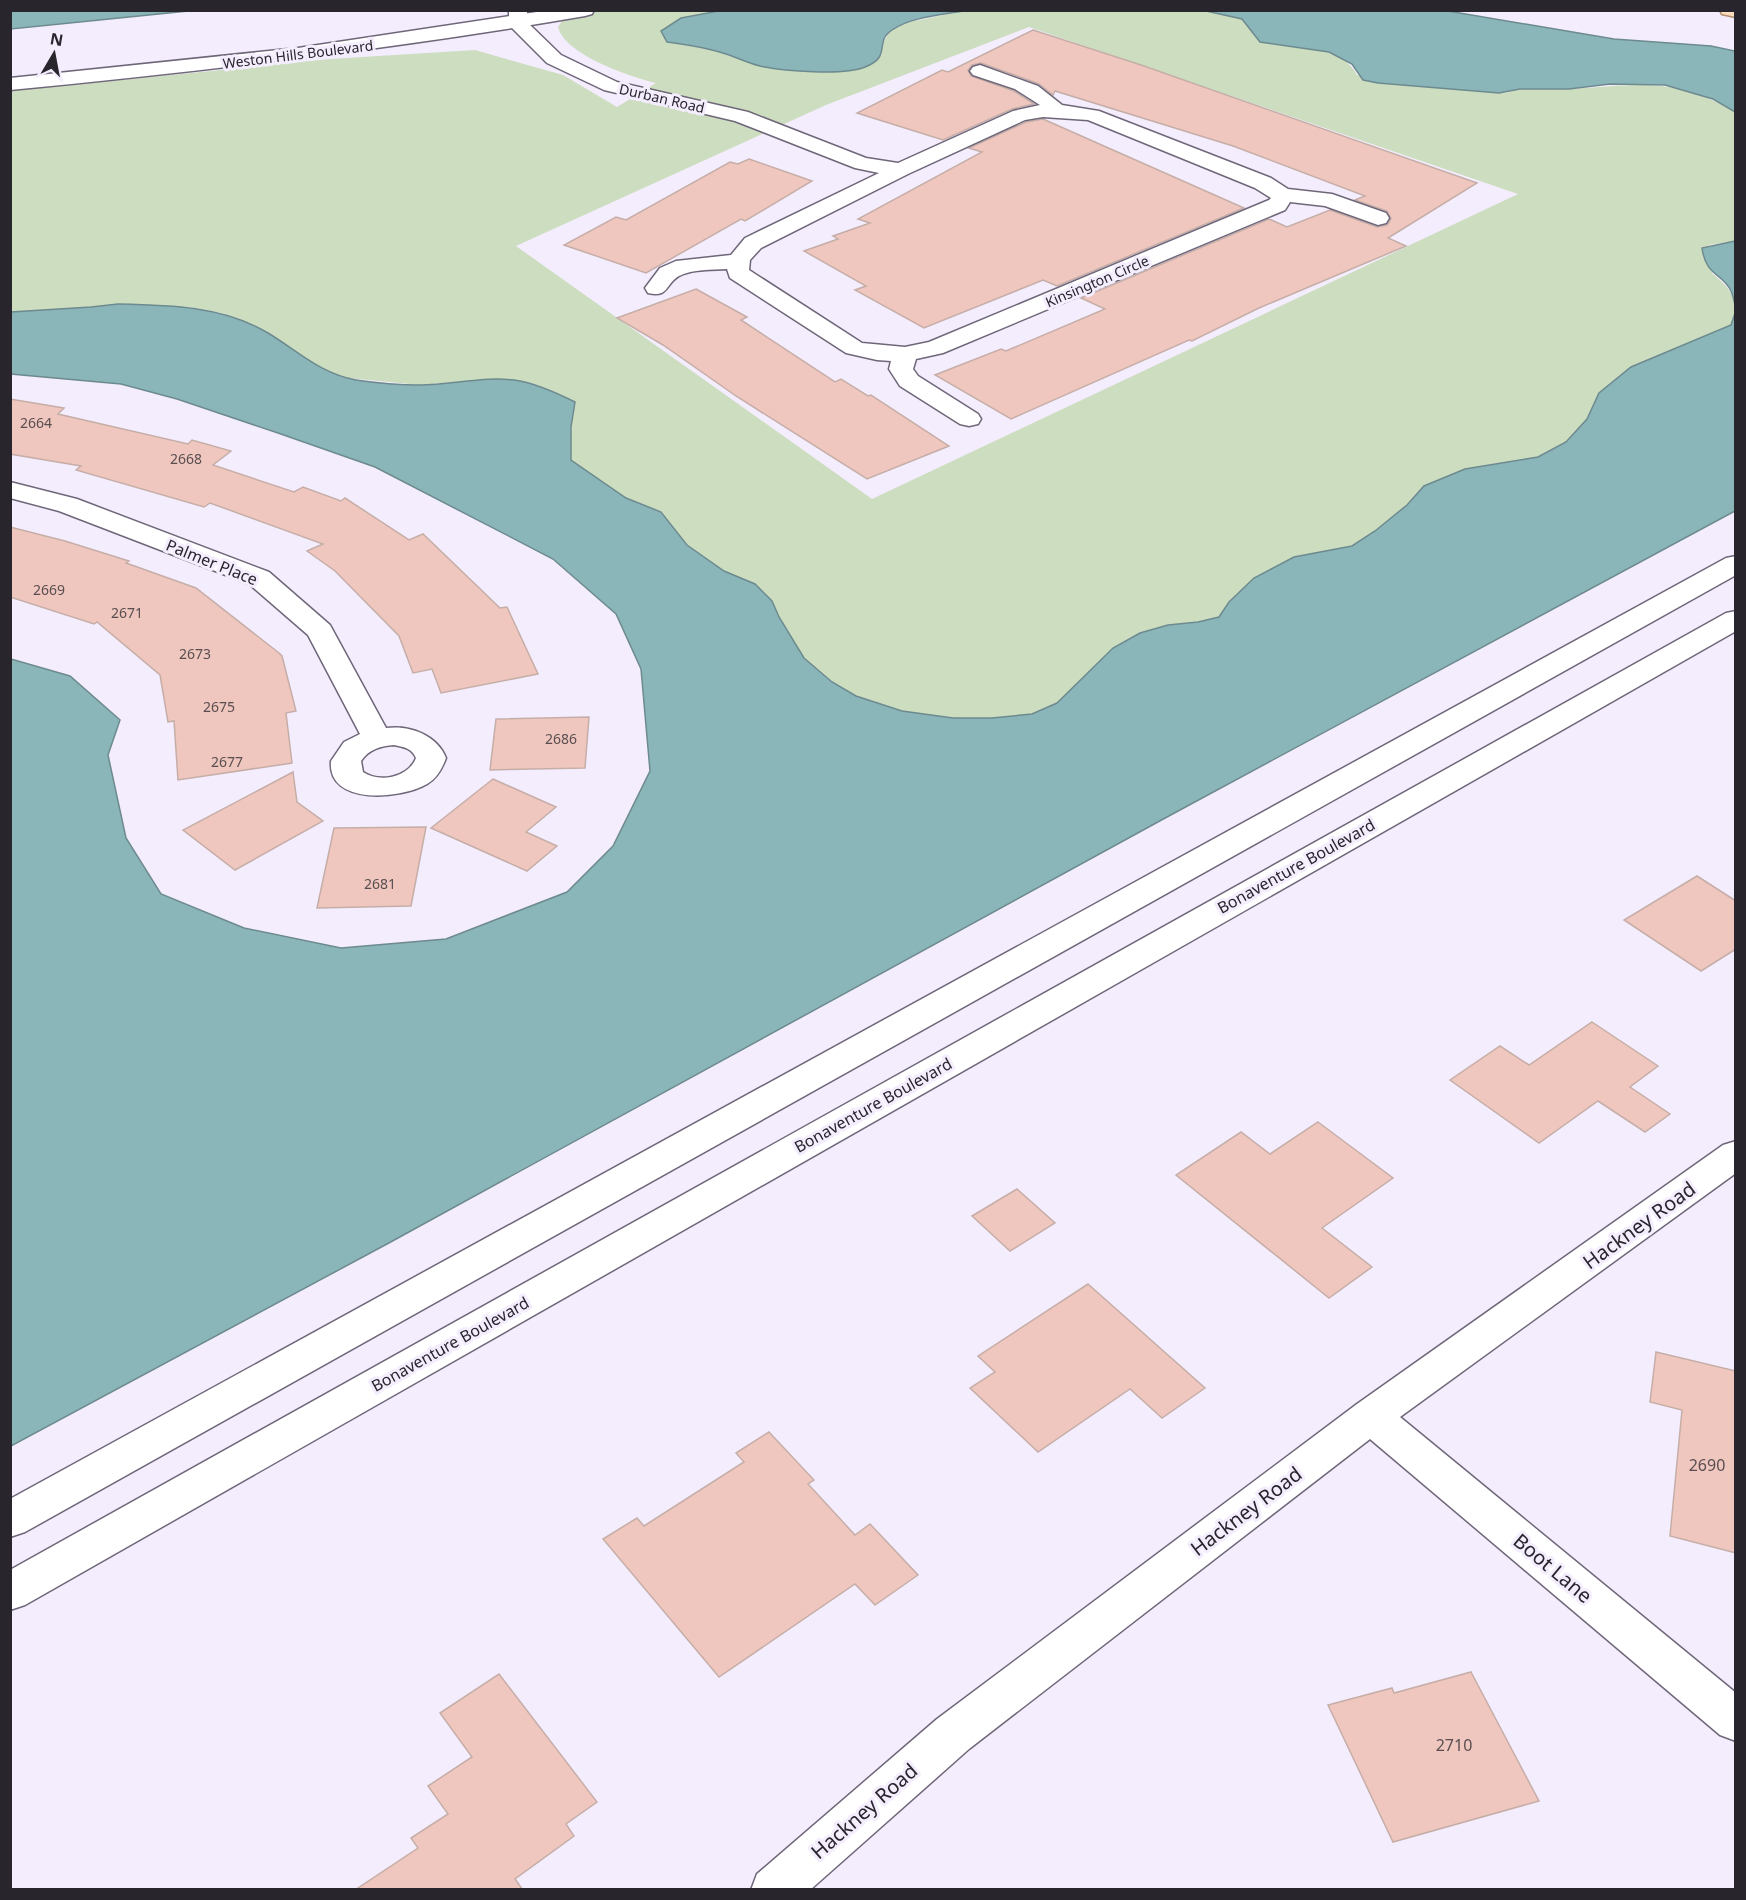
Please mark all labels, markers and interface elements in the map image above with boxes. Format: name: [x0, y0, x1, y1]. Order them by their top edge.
north arrow: [24, 24, 84, 84]
text: N: [48, 27, 65, 51]
street label: Weston Hills Boulevard: [222, 35, 374, 73]
street label: Durban Road: [617, 79, 707, 117]
street label: Kinsington Circle: [1042, 251, 1152, 311]
house number: 2664: [20, 413, 52, 432]
house number: 2668: [170, 449, 202, 468]
street label: Palmer Place: [163, 534, 261, 590]
house number: 2669: [33, 580, 65, 599]
house number: 2671: [111, 603, 143, 622]
house number: 2673: [179, 644, 211, 663]
house number: 2675: [203, 697, 235, 716]
house number: 2686: [545, 729, 577, 748]
house number: 2677: [211, 752, 243, 771]
street label: Bonaventure Boulevard: [1213, 813, 1379, 919]
house number: 2681: [364, 874, 396, 893]
street label: Bonaventure Boulevard: [790, 1052, 956, 1158]
street label: Hackney Road: [1577, 1175, 1701, 1275]
street label: Bonaventure Boulevard: [367, 1291, 533, 1397]
house number: 2690: [1689, 1454, 1725, 1476]
street label: Hackney Road: [1185, 1460, 1307, 1562]
street label: Boot Lane: [1508, 1527, 1598, 1609]
house number: 2710: [1436, 1734, 1472, 1756]
street label: Hackney Road: [805, 1757, 923, 1865]

